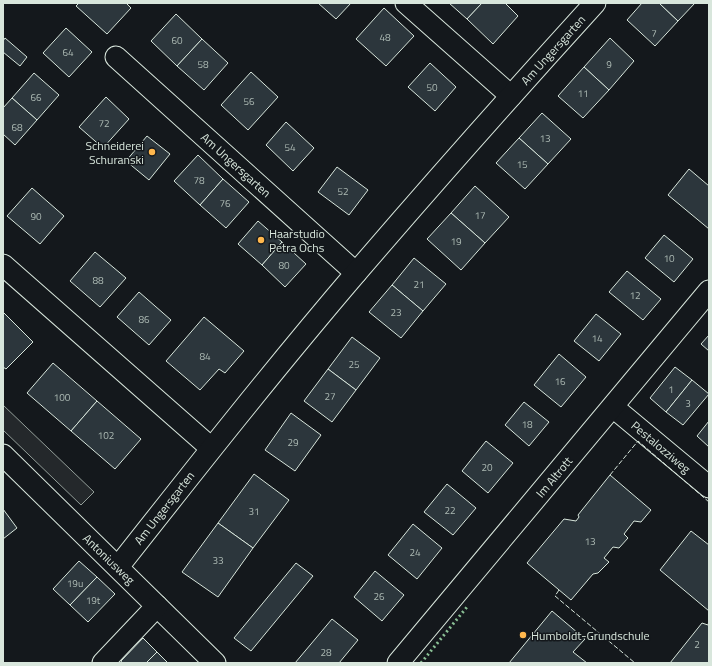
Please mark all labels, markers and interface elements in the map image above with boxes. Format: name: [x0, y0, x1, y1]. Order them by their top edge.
street label: Am Ungersgarten: [516, 11, 590, 89]
house number: 7: [651, 26, 657, 41]
house number: 48: [379, 30, 391, 45]
house number: 60: [171, 33, 183, 48]
house number: 64: [62, 45, 74, 60]
house number: 58: [197, 57, 209, 72]
house number: 9: [606, 57, 612, 72]
house number: 50: [426, 80, 438, 95]
house number: 11: [577, 86, 589, 101]
house number: 66: [30, 90, 42, 105]
house number: 56: [243, 94, 255, 109]
house number: 72: [98, 116, 110, 131]
house number: 68: [11, 120, 23, 135]
street label: Am Ungersgarten: [197, 128, 275, 202]
house number: 13: [539, 131, 551, 146]
place label: Schneiderei Schuranski: [86, 136, 144, 169]
house number: 54: [284, 140, 296, 155]
marker: Schneiderei Schuranski: [147, 147, 157, 157]
house number: 15: [516, 157, 528, 172]
house number: 78: [193, 173, 205, 188]
house number: 52: [337, 184, 349, 199]
house number: 76: [219, 196, 231, 211]
house number: 17: [474, 208, 486, 223]
house number: 90: [30, 209, 42, 224]
place label: Haarstudio Petra Ochs: [269, 224, 325, 257]
house number: 19: [450, 234, 462, 249]
marker: Haarstudio Petra Ochs: [256, 235, 266, 245]
house number: 10: [663, 251, 675, 266]
house number: 80: [278, 258, 290, 273]
house number: 88: [92, 273, 104, 288]
house number: 21: [413, 277, 425, 292]
house number: 12: [629, 288, 641, 303]
house number: 23: [390, 305, 402, 320]
house number: 86: [138, 312, 150, 327]
house number: 14: [591, 331, 603, 346]
house number: 84: [199, 349, 211, 364]
house number: 25: [348, 357, 360, 372]
house number: 16: [554, 374, 566, 389]
house number: 1: [668, 382, 674, 397]
house number: 27: [324, 389, 336, 404]
house number: 100: [54, 390, 71, 405]
house number: 3: [685, 396, 691, 411]
street label: Pestalozziweg: [627, 416, 695, 478]
house number: 18: [521, 417, 533, 432]
house number: 102: [98, 428, 114, 443]
house number: 29: [287, 435, 299, 450]
street label: Im Altrott: [531, 452, 577, 502]
house number: 20: [481, 460, 493, 475]
street label: Am Ungersgarten: [129, 467, 199, 549]
house number: 22: [444, 503, 456, 518]
house number: 31: [248, 504, 260, 519]
street label: Antoniusweg: [79, 529, 139, 589]
house number: 13: [584, 534, 596, 549]
house number: 24: [409, 545, 421, 560]
house number: 33: [212, 553, 224, 568]
house number: 19u: [67, 576, 83, 591]
house number: 26: [373, 589, 385, 604]
house number: 19t: [86, 593, 101, 608]
place label: Humboldt-Grundschule: [531, 626, 650, 645]
marker: Humboldt-Grundschule: [518, 630, 528, 640]
house number: 2: [694, 637, 700, 652]
house number: 28: [320, 645, 332, 660]

